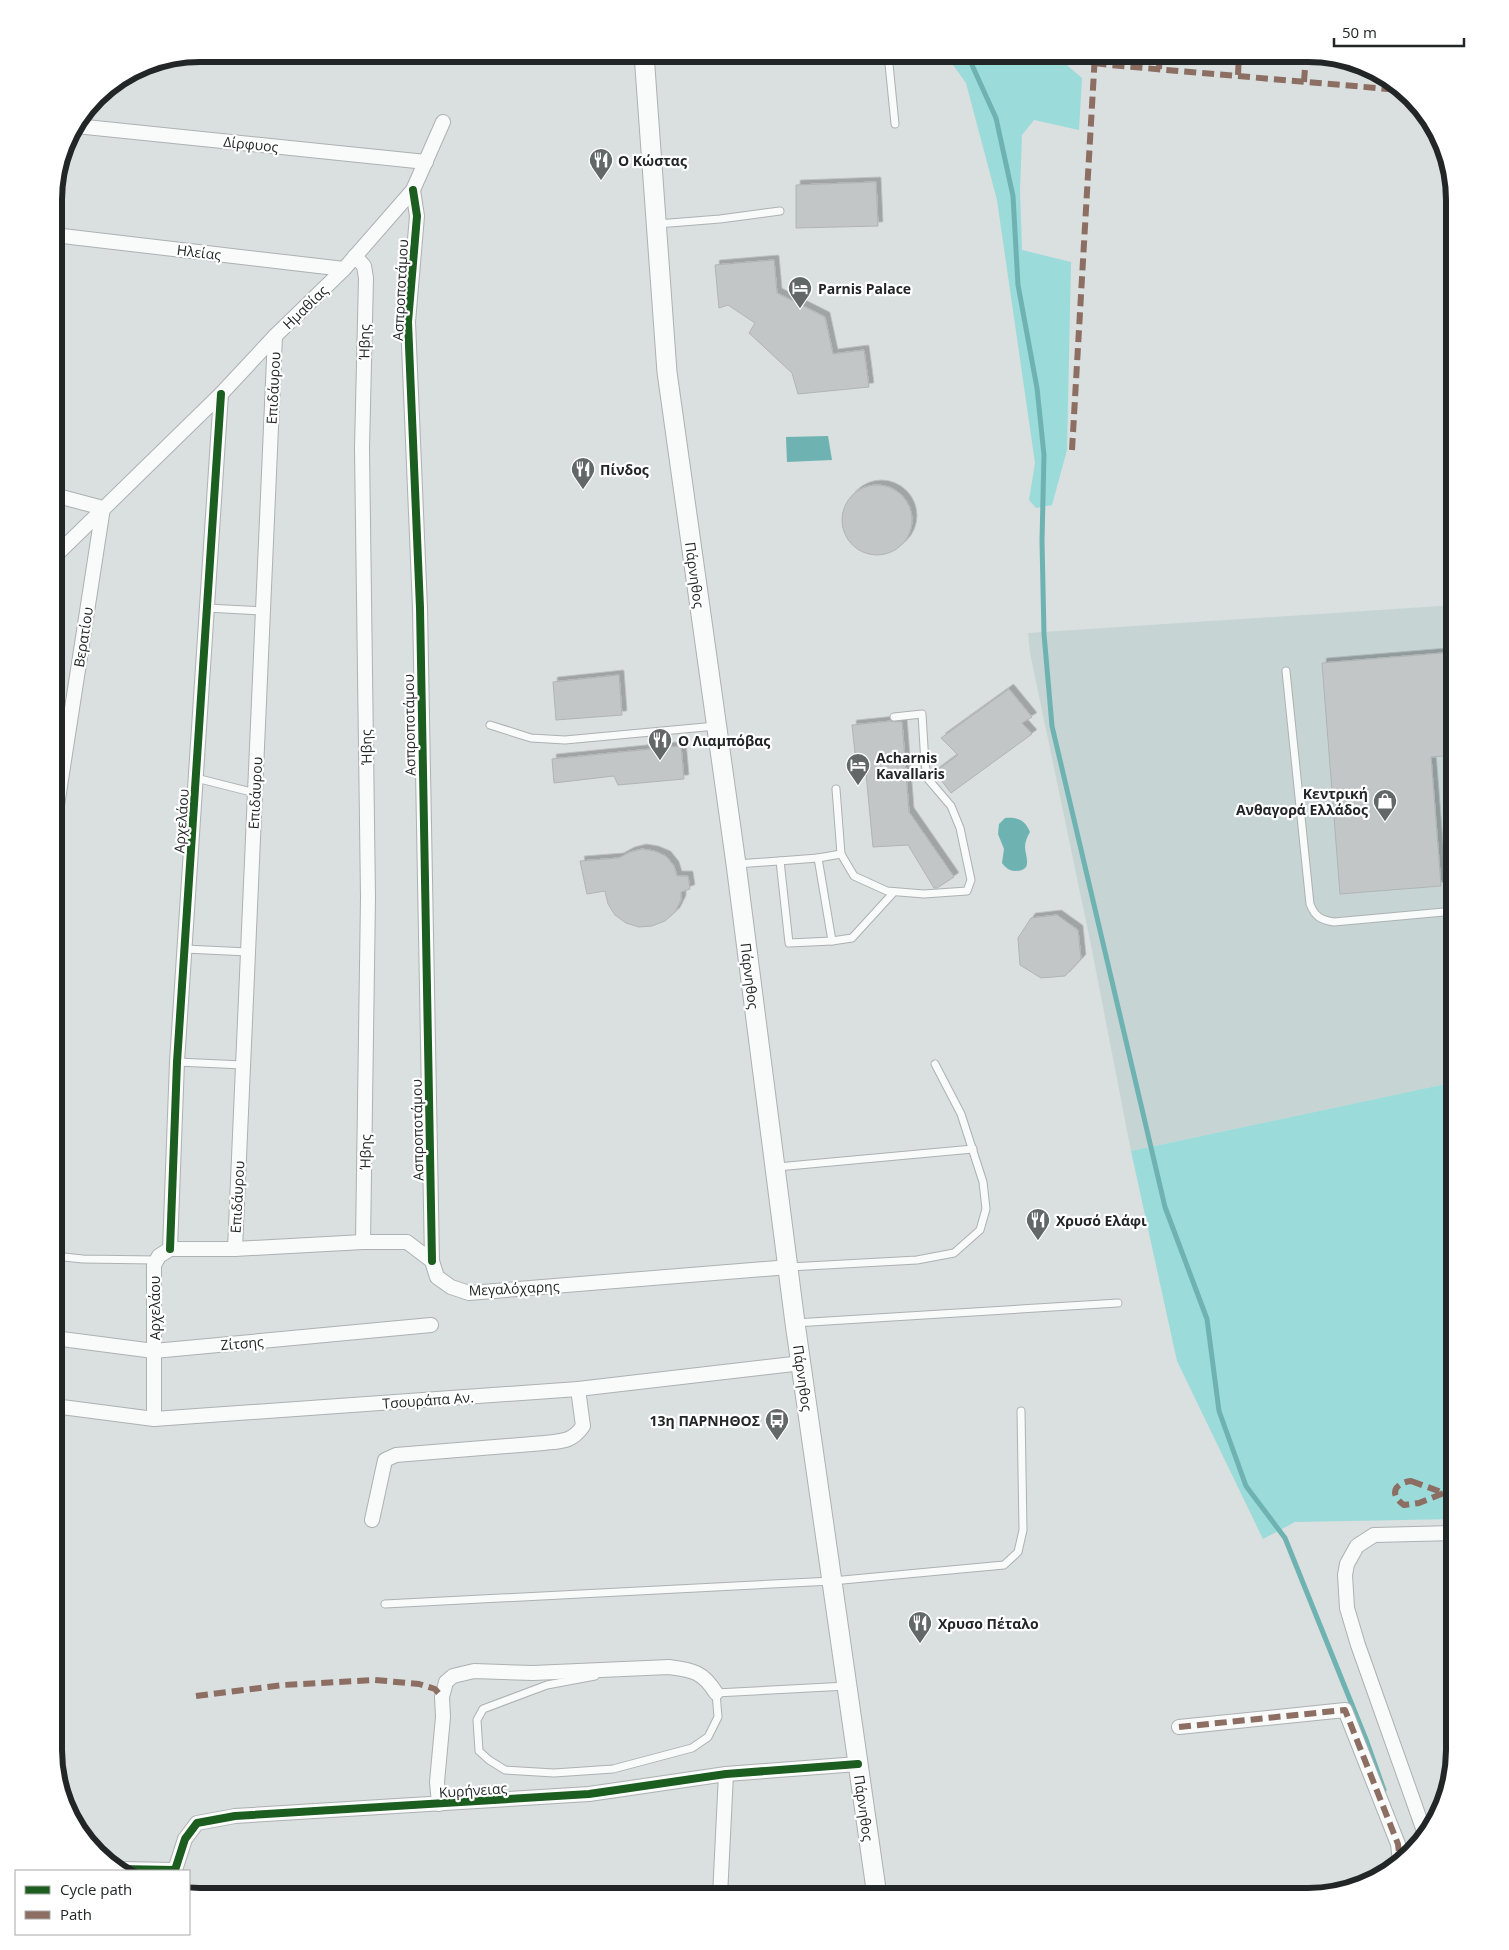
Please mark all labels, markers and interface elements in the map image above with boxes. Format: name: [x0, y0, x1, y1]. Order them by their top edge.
scale bar: [1334, 15, 1464, 47]
text: 50 m: [1342, 22, 1377, 42]
street label: Δίρφυος: [223, 132, 280, 156]
restaurant icon: Ο Κώστας: [588, 147, 614, 181]
place label: Ο Κώστας: [618, 151, 687, 170]
street label: Ασπροποτάμου: [388, 239, 412, 341]
street label: Ηλείας: [176, 240, 223, 264]
hotel icon: Parnis Palace: [787, 275, 813, 309]
place label: Parnis Palace: [818, 279, 911, 298]
street label: Ημαθίας: [278, 281, 332, 333]
street label: Ήβης: [354, 324, 374, 361]
street label: Επιδάυρου: [262, 351, 284, 425]
restaurant icon: Πίνδος: [570, 456, 596, 490]
place label: Πίνδος: [600, 460, 649, 479]
street label: Πάρνηθος: [681, 541, 709, 610]
street label: Βερατίου: [69, 605, 97, 669]
street label: Ασπροποτάμου: [399, 674, 419, 776]
restaurant icon: Ο Λιαμπόβας: [647, 727, 673, 761]
street label: Ήβης: [356, 729, 376, 766]
place label: Ο Λιαμπόβας: [678, 731, 770, 750]
place label: Acharnis Kavallaris: [876, 748, 945, 783]
hotel icon: Acharnis Kavallaris: [845, 752, 871, 786]
street label: Επιδάυρου: [244, 756, 266, 830]
place label: Κεντρική Ανθαγορά Ελλάδος: [1236, 784, 1368, 819]
street label: Αρχελάου: [169, 788, 193, 854]
shop icon: Κεντρική Ανθαγορά Ελλάδος: [1372, 788, 1398, 822]
street label: Πάρνηθος: [737, 942, 764, 1011]
street label: Ασπροποτάμου: [407, 1079, 427, 1181]
street label: Ήβης: [355, 1134, 375, 1171]
street label: Επιδάυρου: [226, 1160, 248, 1234]
restaurant icon: Χρυσό Ελάφι: [1025, 1207, 1051, 1241]
place label: Χρυσό Ελάφι: [1056, 1211, 1147, 1230]
street label: Αρχελάου: [145, 1276, 164, 1340]
street label: Μεγαλόχαρης: [468, 1276, 560, 1300]
street label: Ζίτσης: [220, 1332, 265, 1354]
street label: Πάρνηθος: [789, 1344, 817, 1413]
street label: Τσουράπα Αν.: [382, 1387, 474, 1413]
bus stop icon: 13η ΠΑΡΝΗΘΟΣ: [764, 1407, 790, 1441]
place label: 13η ΠΑΡΝΗΘΟΣ: [650, 1411, 760, 1430]
restaurant icon: Χρυσο Πέταλο: [907, 1610, 933, 1644]
place label: Χρυσο Πέταλο: [938, 1614, 1039, 1633]
street label: Πάρνηθος: [850, 1774, 878, 1843]
street label: Κυρήνειας: [438, 1778, 508, 1802]
legend: [15, 1870, 190, 1935]
text: Cycle path: [60, 1879, 132, 1899]
text: Path: [60, 1904, 92, 1924]

